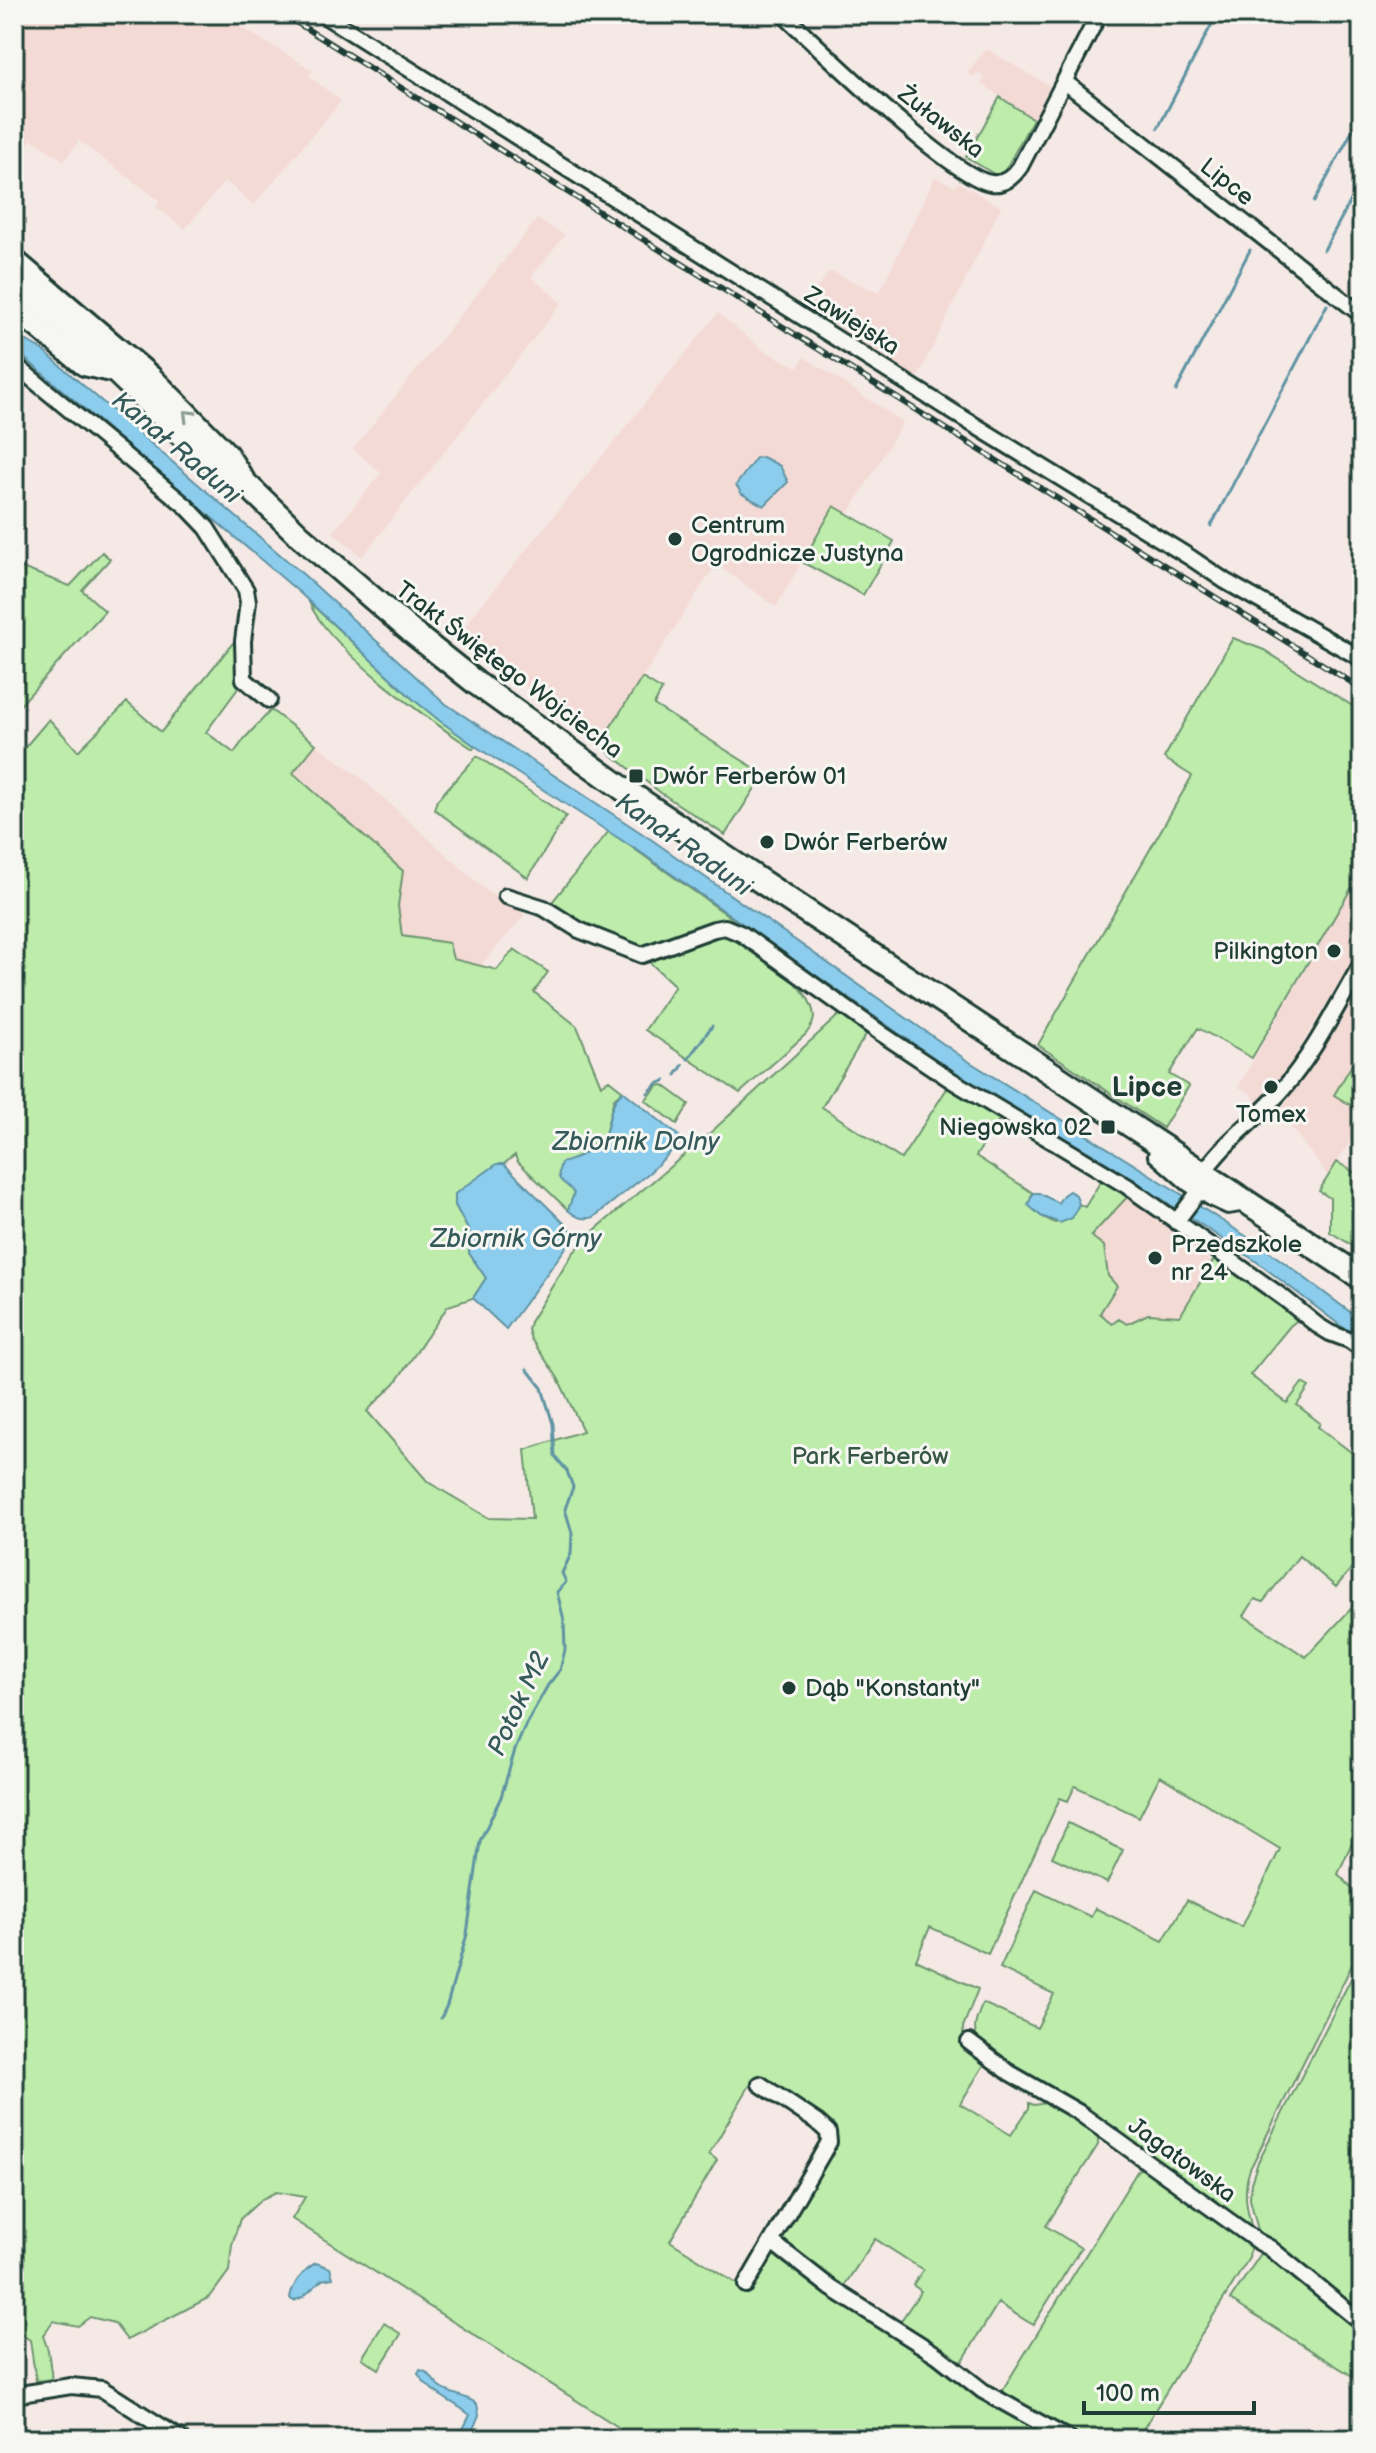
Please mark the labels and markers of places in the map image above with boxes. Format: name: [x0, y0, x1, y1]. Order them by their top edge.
place label: Centrum Ogrodnicze Justyna: [691, 511, 904, 568]
marker: Centrum Ogrodnicze Justyna: [666, 530, 684, 548]
place label: Dwór Ferberów 01: [652, 762, 846, 791]
marker: Dwór Ferberów 01: [627, 767, 645, 785]
place label: Dwór Ferberów: [783, 828, 947, 857]
marker: Dwór Ferberów: [758, 833, 776, 851]
place label: Pilkington: [1213, 937, 1318, 966]
marker: Pilkington: [1325, 942, 1343, 960]
marker: Tomex: [1262, 1078, 1280, 1096]
place label: Tomex: [1236, 1100, 1306, 1129]
place label: Niegowska 02: [939, 1113, 1092, 1142]
marker: Niegowska 02: [1099, 1118, 1117, 1136]
place label: Przedszkole nr 24: [1171, 1230, 1302, 1287]
marker: Przedszkole nr 24: [1146, 1249, 1164, 1267]
place label: Dąb "Konstanty": [805, 1674, 980, 1703]
marker: Dąb "Konstanty": [780, 1679, 798, 1697]

